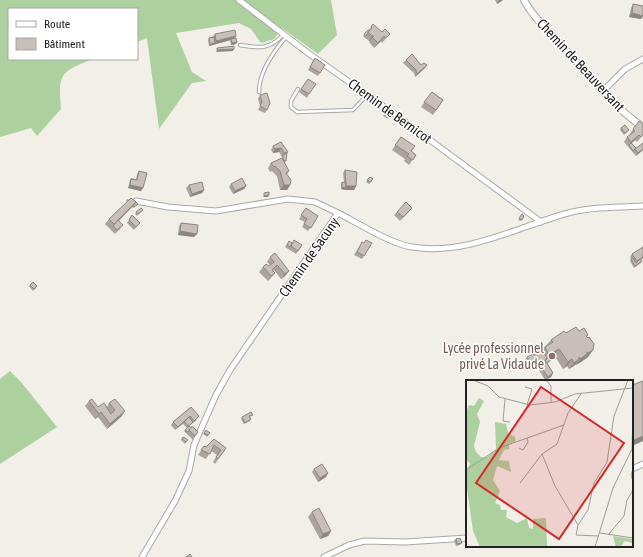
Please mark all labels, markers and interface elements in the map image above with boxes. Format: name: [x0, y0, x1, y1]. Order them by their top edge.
legend: [8, 8, 138, 60]
street label: Chemin de Beauversant: [534, 15, 628, 115]
text: Route: [44, 17, 70, 31]
text: Bâtiment: [44, 37, 85, 51]
street label: Chemin de Bernicot: [345, 75, 435, 147]
street label: Chemin de Sacuny: [276, 214, 342, 300]
place label: Lycée professionnel privé La Vidaude: [443, 340, 544, 372]
marker: Lycée professionnel privé La Vidaude: [547, 351, 557, 361]
inset map: [466, 380, 633, 547]

